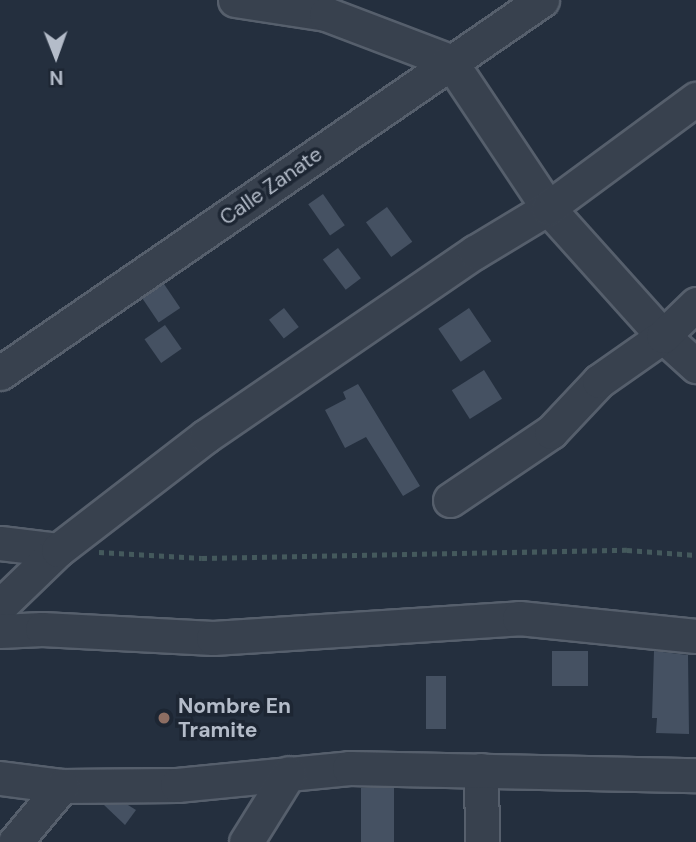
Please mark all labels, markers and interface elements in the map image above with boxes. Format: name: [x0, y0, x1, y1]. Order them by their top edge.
north arrow: [21, 21, 91, 91]
text: N: [49, 65, 64, 90]
street label: Calle Zanate: [215, 141, 327, 231]
place label: Nombre En Tramite: [178, 693, 291, 743]
marker: Nombre En Tramite: [156, 710, 172, 726]

